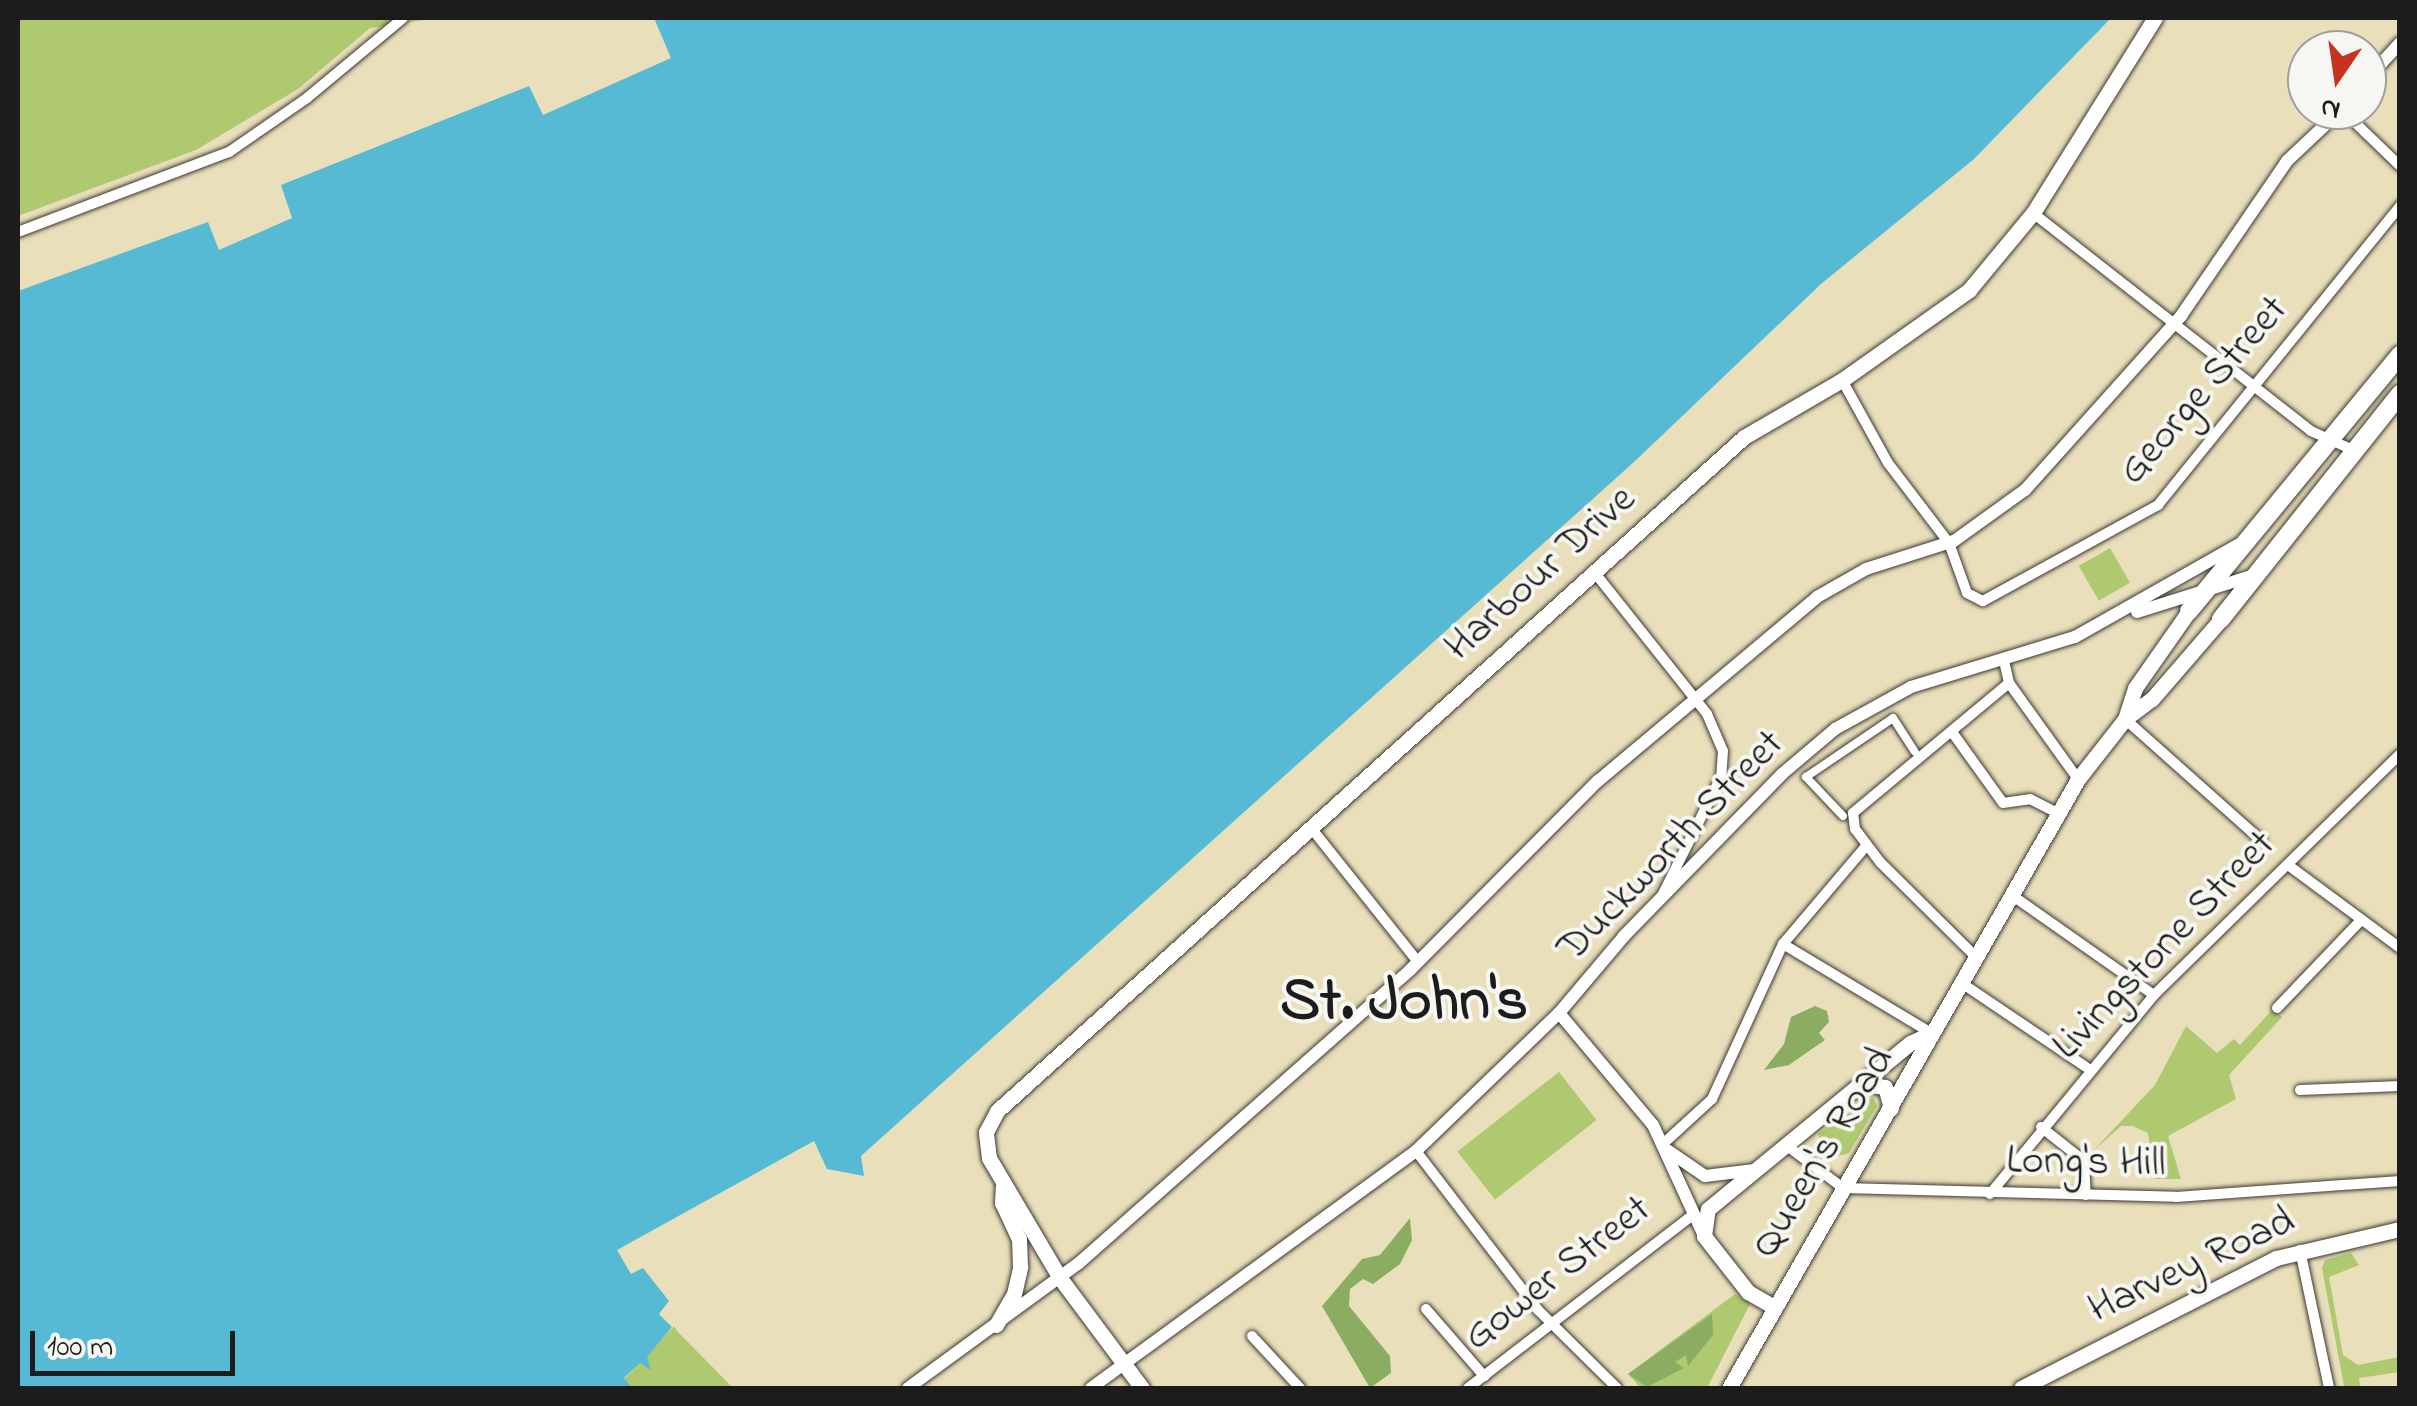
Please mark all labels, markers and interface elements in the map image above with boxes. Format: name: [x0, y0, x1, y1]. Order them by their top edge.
north arrow: [2287, 30, 2387, 130]
text: N: [2317, 86, 2344, 130]
street label: George Street: [2108, 286, 2300, 496]
street label: Harbour Drive: [1435, 475, 1647, 673]
street label: Duckworth Street: [1548, 720, 1796, 974]
street label: Livingstone Street: [2043, 821, 2287, 1071]
district label: St. John's: [1280, 967, 1528, 1041]
street label: Queen's Road: [1741, 1039, 1907, 1267]
street label: Long's Hill: [2006, 1136, 2166, 1190]
street label: Gower Street: [1454, 1185, 1662, 1363]
street label: Harvey Road: [2081, 1196, 2303, 1336]
scale bar: [35, 1311, 240, 1373]
text: 100 m: [47, 1326, 113, 1370]

